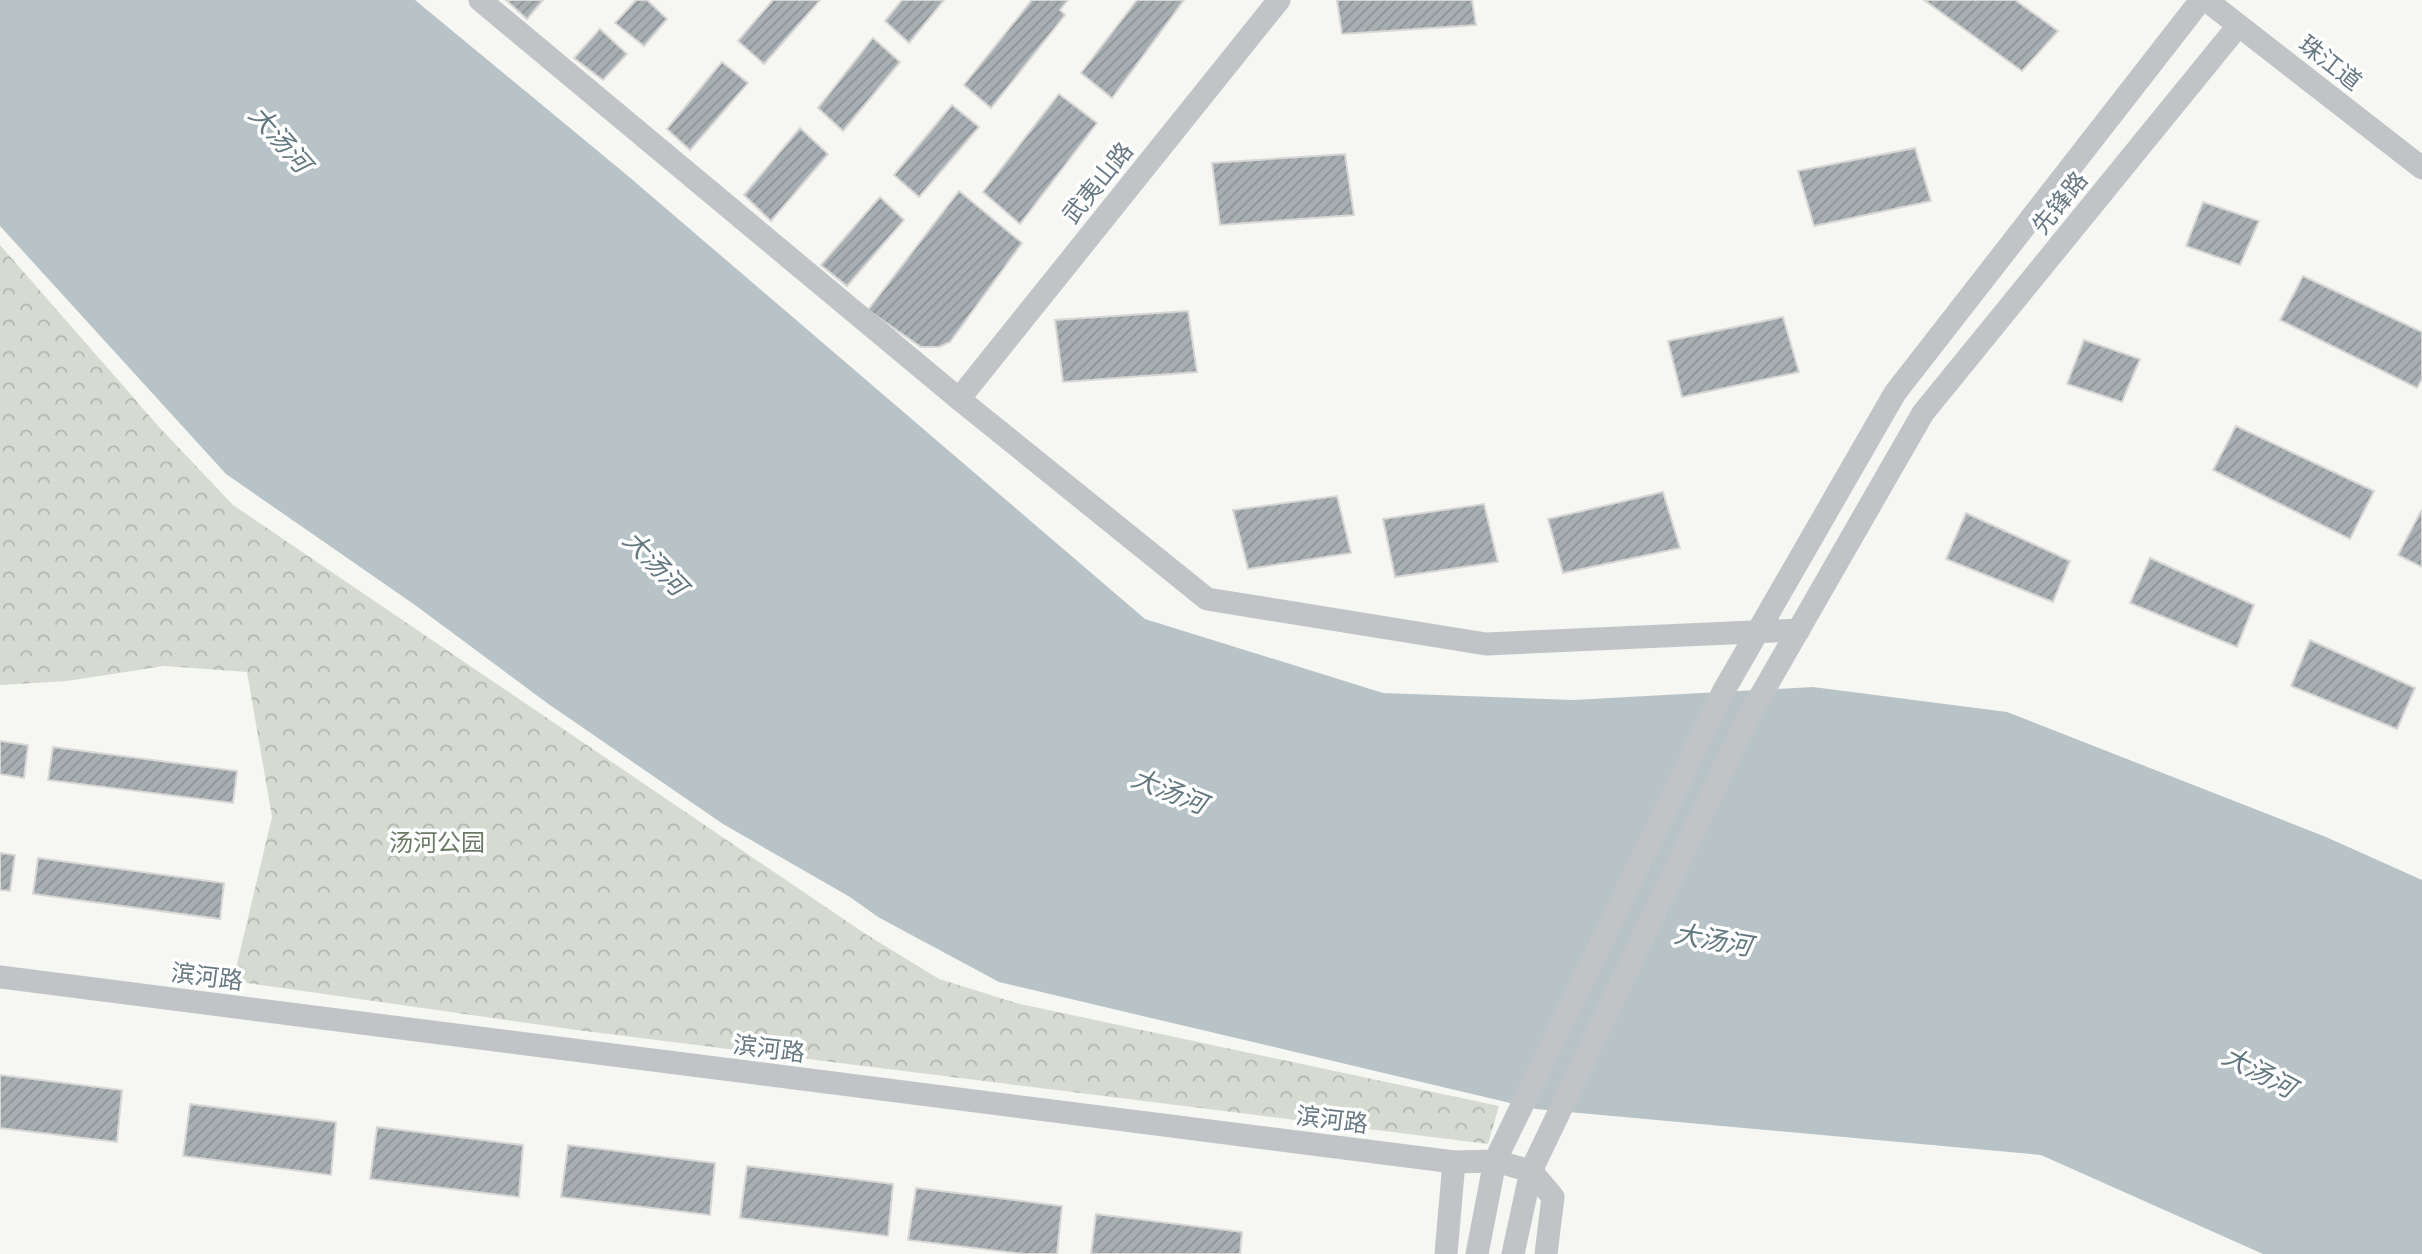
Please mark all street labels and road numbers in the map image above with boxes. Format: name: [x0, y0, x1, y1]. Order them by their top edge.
street label: 珠江道: [2293, 29, 2368, 96]
street label: 武夷山路: [1056, 136, 1139, 229]
street label: 先锋路: [2026, 166, 2094, 240]
street label: 滨河路: [170, 958, 245, 995]
street label: 滨河路: [732, 1030, 807, 1067]
street label: 滨河路: [1295, 1101, 1370, 1138]

